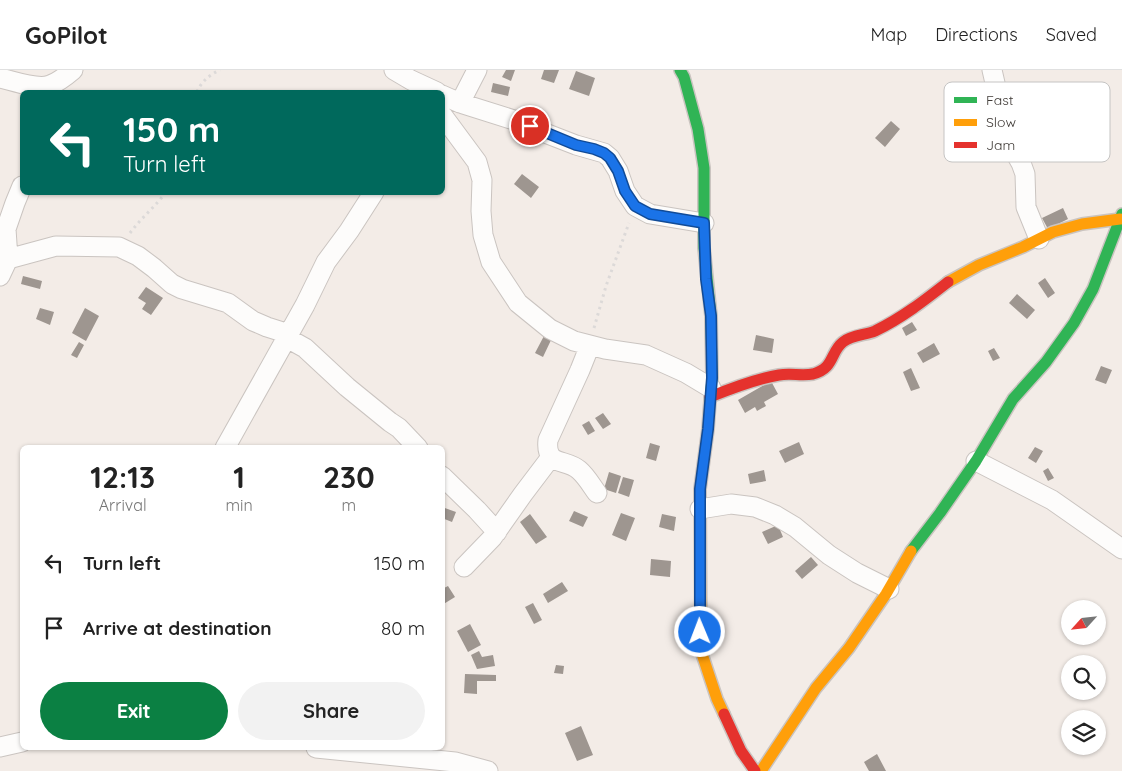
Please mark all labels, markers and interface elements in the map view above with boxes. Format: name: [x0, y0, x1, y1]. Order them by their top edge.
text: GoPilot: [25, 20, 108, 50]
text: Map: [870, 23, 907, 46]
text: Directions: [935, 23, 1018, 46]
text: Saved: [1046, 23, 1097, 46]
legend: [944, 82, 1110, 162]
text: Fast: [986, 91, 1014, 109]
pin: [509, 105, 551, 147]
text: 150 m: [123, 107, 220, 151]
icon: left: [40, 110, 105, 175]
icon: arrive: [516, 112, 544, 140]
text: Slow: [986, 113, 1016, 131]
text: Jam: [986, 136, 1015, 154]
text: Turn left: [123, 150, 206, 178]
text: 12:13: [90, 458, 155, 496]
text: 1: [233, 458, 245, 496]
text: 230: [323, 458, 375, 496]
text: Arrival: [99, 495, 147, 515]
text: min: [225, 495, 253, 515]
text: m: [342, 495, 356, 515]
icon: left: [40, 549, 68, 577]
text: Turn left: [83, 551, 161, 575]
text: 150 m: [374, 551, 425, 575]
north arrow: [1061, 600, 1106, 645]
map controls: [1061, 600, 1106, 755]
position arrow: [673, 605, 725, 657]
icon: arrive: [40, 614, 68, 642]
text: Arrive at destination: [83, 616, 272, 640]
text: 80 m: [381, 616, 425, 640]
button: search: [1061, 655, 1106, 700]
button: Exit: [40, 682, 228, 740]
button: Share: [238, 682, 425, 740]
button: layers: [1061, 710, 1106, 755]

